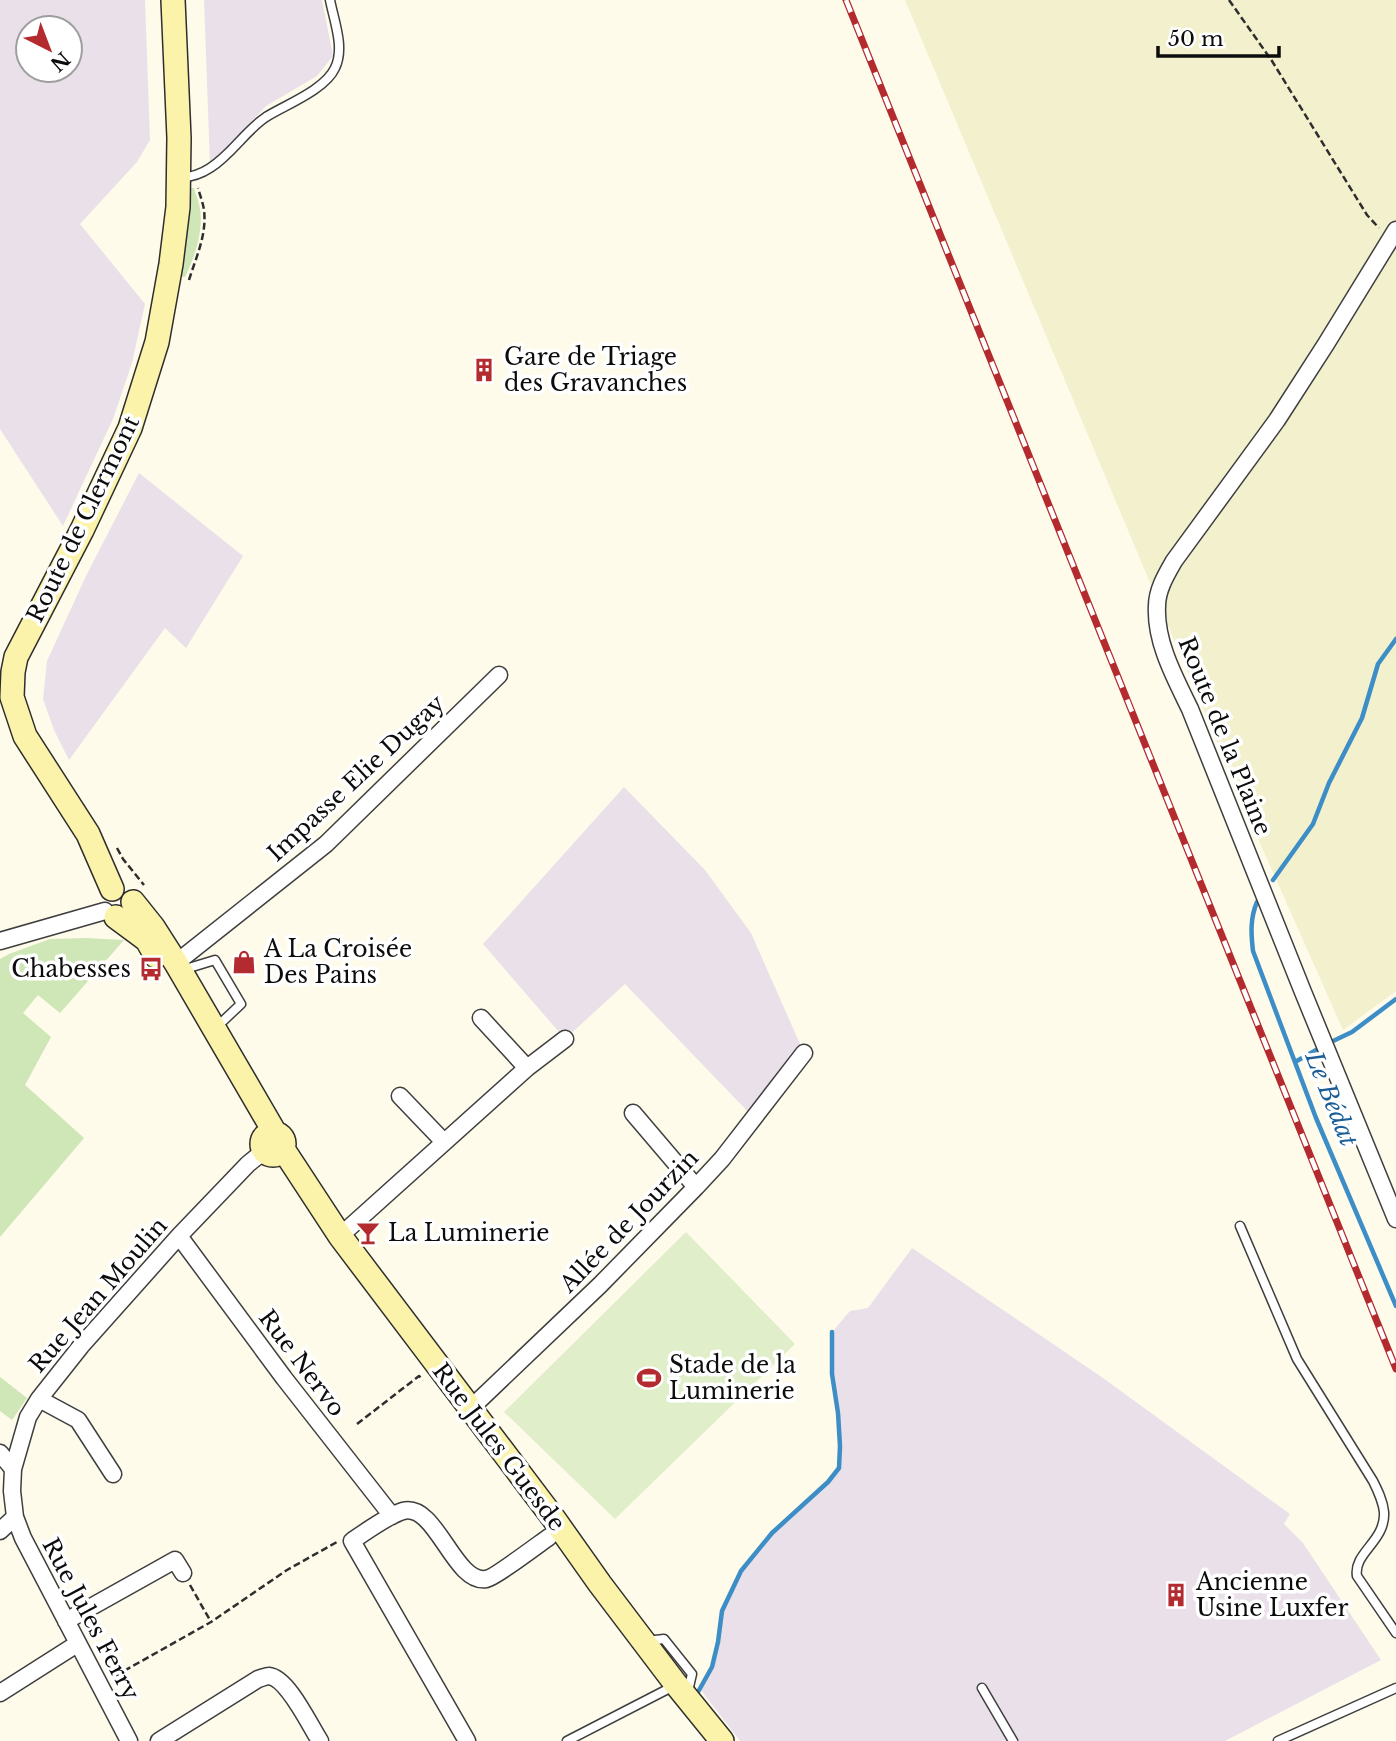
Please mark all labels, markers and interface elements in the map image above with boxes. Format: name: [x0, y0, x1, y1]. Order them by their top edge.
north arrow: [14, 14, 84, 84]
scale bar: [1158, 14, 1279, 58]
text: 50 m: [1168, 26, 1224, 52]
text: N: [46, 47, 74, 76]
place label: Gare de Triage des Gravanches: [504, 343, 687, 397]
building icon: Gare de Triage des Gravanches: [470, 356, 498, 384]
street label: Route de Clermont: [21, 411, 145, 627]
street label: Route de la Plaine: [1172, 633, 1278, 839]
street label: Impasse Elie Dugay: [262, 689, 450, 867]
place label: A La Croisée Des Pains: [263, 935, 412, 989]
shop icon: A La Croisée Des Pains: [230, 948, 258, 976]
place label: Chabesses: [11, 955, 131, 983]
bus stop icon: Chabesses: [137, 955, 165, 983]
water label: Le Bédat: [1299, 1046, 1364, 1151]
street label: Allée de Jourzin: [553, 1144, 704, 1299]
street label: Rue Jean Moulin: [23, 1212, 173, 1378]
bar icon: La Luminerie: [354, 1219, 382, 1247]
place label: La Luminerie: [388, 1219, 549, 1247]
street label: Rue Nervo: [253, 1304, 351, 1422]
place label: Stade de la Luminerie: [669, 1351, 796, 1405]
street label: Rue Jules Guesde: [427, 1358, 571, 1536]
sports icon: Stade de la Luminerie: [635, 1364, 663, 1392]
street label: Rue Jules Ferry: [37, 1533, 146, 1705]
place label: Ancienne Usine Luxfer: [1195, 1568, 1348, 1622]
building icon: Ancienne Usine Luxfer: [1162, 1581, 1190, 1609]

